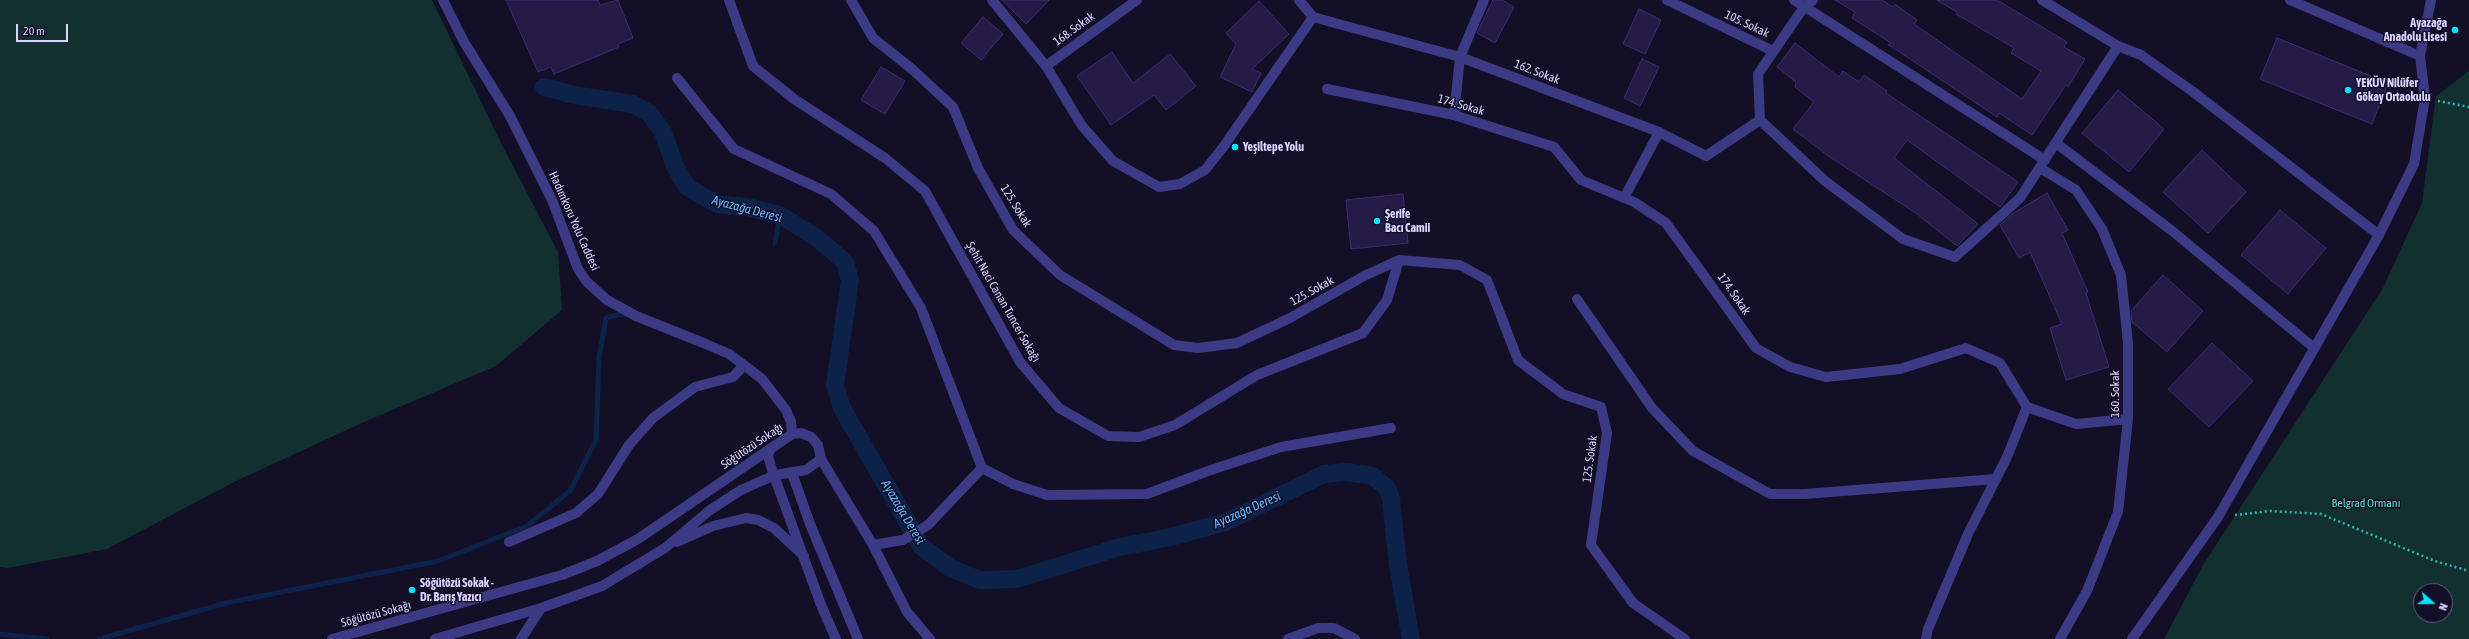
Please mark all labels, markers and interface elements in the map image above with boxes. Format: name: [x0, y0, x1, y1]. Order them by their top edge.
street label: 105. Sokak: [1722, 7, 1772, 41]
street label: 168. Sokak: [1051, 9, 1097, 49]
scale bar: [18, 16, 70, 42]
place label: Ayazağa Anadolu Lisesi: [2384, 16, 2447, 44]
text: 20 m: [23, 24, 45, 38]
marker: Ayazağa Anadolu Lisesi: [2450, 25, 2460, 35]
street label: 162. Sokak: [1512, 57, 1562, 87]
place label: YEKÜV Nilüfer Gökay Ortaokulu: [2356, 76, 2431, 104]
marker: YEKÜV Nilüfer Gökay Ortaokulu: [2343, 85, 2353, 95]
street label: 174. Sokak: [1436, 92, 1486, 118]
place label: Yeşiltepe Yolu: [1243, 140, 1304, 154]
marker: Yeşiltepe Yolu: [1230, 142, 1240, 152]
street label: Hadımkoru Yolu Caddesi: [546, 169, 602, 273]
street label: 125. Sokak: [997, 182, 1035, 230]
water label: Ayazağa Deresi: [710, 192, 784, 226]
place label: Şerife Bacı Camii: [1385, 207, 1430, 235]
marker: Şerife Bacı Camii: [1372, 216, 1382, 226]
street label: Şehit Naci Canan Tuncer Sokağı: [963, 239, 1043, 365]
street label: 174. Sokak: [1714, 270, 1754, 318]
street label: 125. Sokak: [1288, 273, 1336, 309]
street label: 160. Sokak: [2108, 370, 2122, 418]
street label: Söğütözü Sokağı: [718, 420, 786, 472]
street label: 125. Sokak: [1580, 434, 1600, 484]
water label: Ayazağa Deresi: [878, 477, 928, 547]
water label: Ayazağa Deresi: [1211, 488, 1283, 532]
park label: Belgrad Ormanı: [2332, 496, 2400, 510]
place label: Söğütözü Sokak - Dr. Barış Yazıcı: [420, 576, 494, 604]
north arrow: [2413, 583, 2453, 623]
marker: Söğütözü Sokak - Dr. Barış Yazıcı: [407, 585, 417, 595]
street label: Söğütözü Sokağı: [340, 598, 412, 630]
text: N: [2437, 602, 2450, 612]

